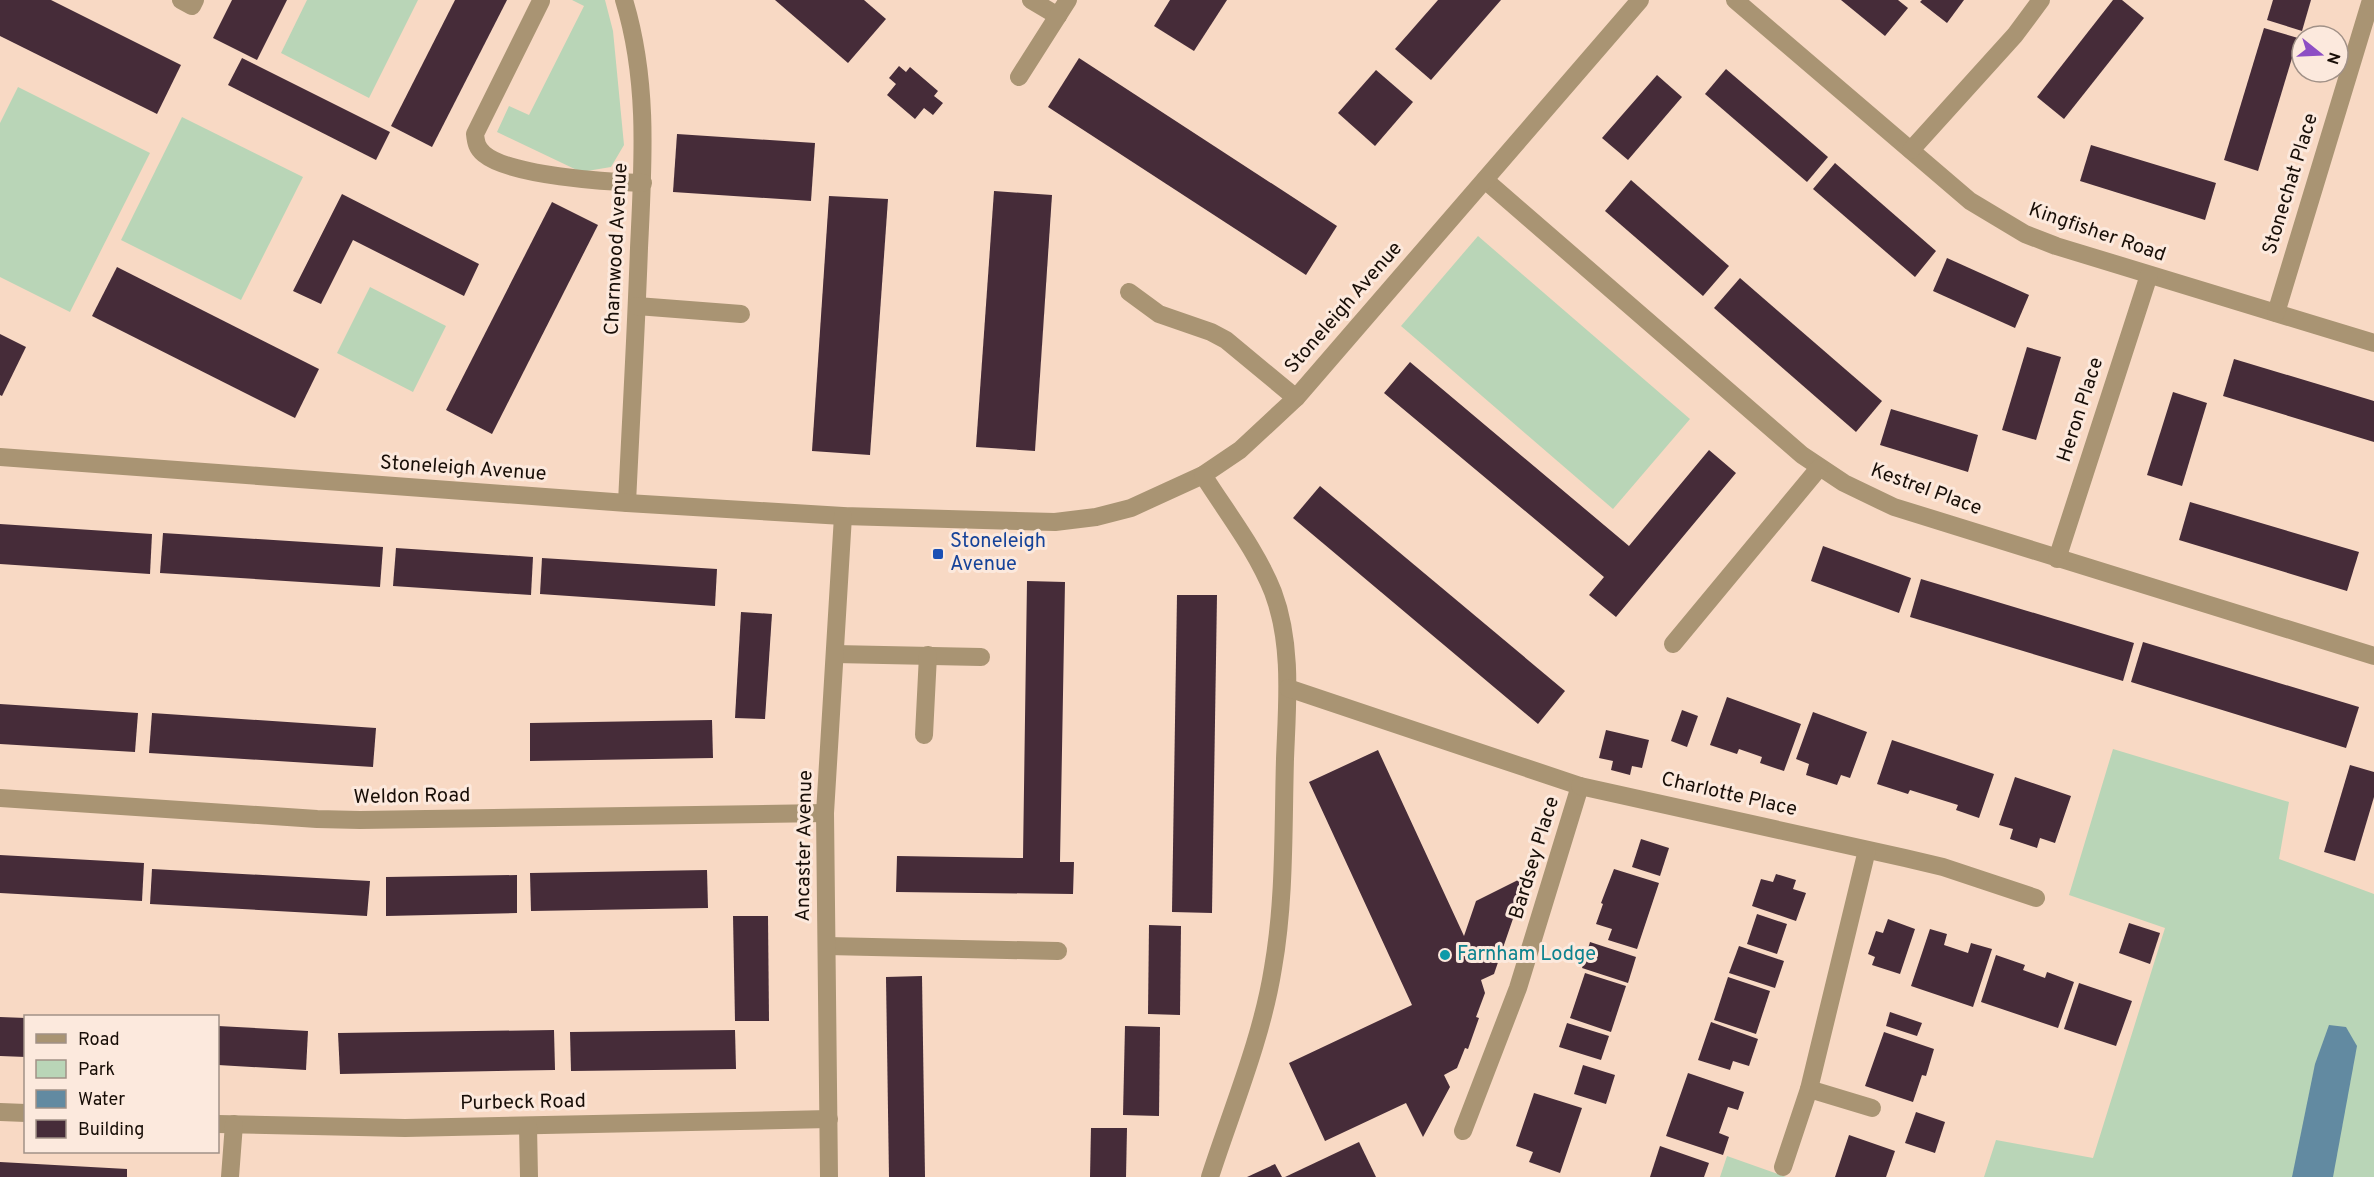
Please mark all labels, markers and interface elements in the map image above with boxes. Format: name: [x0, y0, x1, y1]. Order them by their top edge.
north arrow: [2290, 24, 2350, 84]
text: N: [2321, 49, 2344, 67]
street label: Stonechat Place: [2257, 110, 2325, 258]
street label: Charnwood Avenue: [599, 162, 635, 336]
street label: Kingfisher Road: [2025, 197, 2169, 269]
street label: Stoneleigh Avenue: [1279, 236, 1409, 380]
street label: Heron Place: [2052, 354, 2110, 466]
street label: Stoneleigh Avenue: [379, 450, 547, 488]
street label: Kestrel Place: [1867, 458, 1985, 522]
place label: Stoneleigh Avenue: [950, 529, 1046, 578]
marker: Stoneleigh Avenue: [931, 547, 945, 561]
street label: Charlotte Place: [1659, 767, 1799, 823]
street label: Ancaster Avenue: [791, 770, 819, 922]
street label: Weldon Road: [353, 783, 471, 811]
street label: Bardsey Place: [1504, 793, 1566, 923]
place label: Farnham Lodge: [1457, 942, 1596, 968]
marker: Farnham Lodge: [1438, 948, 1452, 962]
legend: [24, 1015, 219, 1153]
text: Road: [78, 1029, 120, 1052]
text: Park: [78, 1059, 115, 1082]
text: Water: [78, 1089, 125, 1112]
street label: Purbeck Road: [460, 1089, 586, 1117]
text: Building: [78, 1119, 144, 1142]

